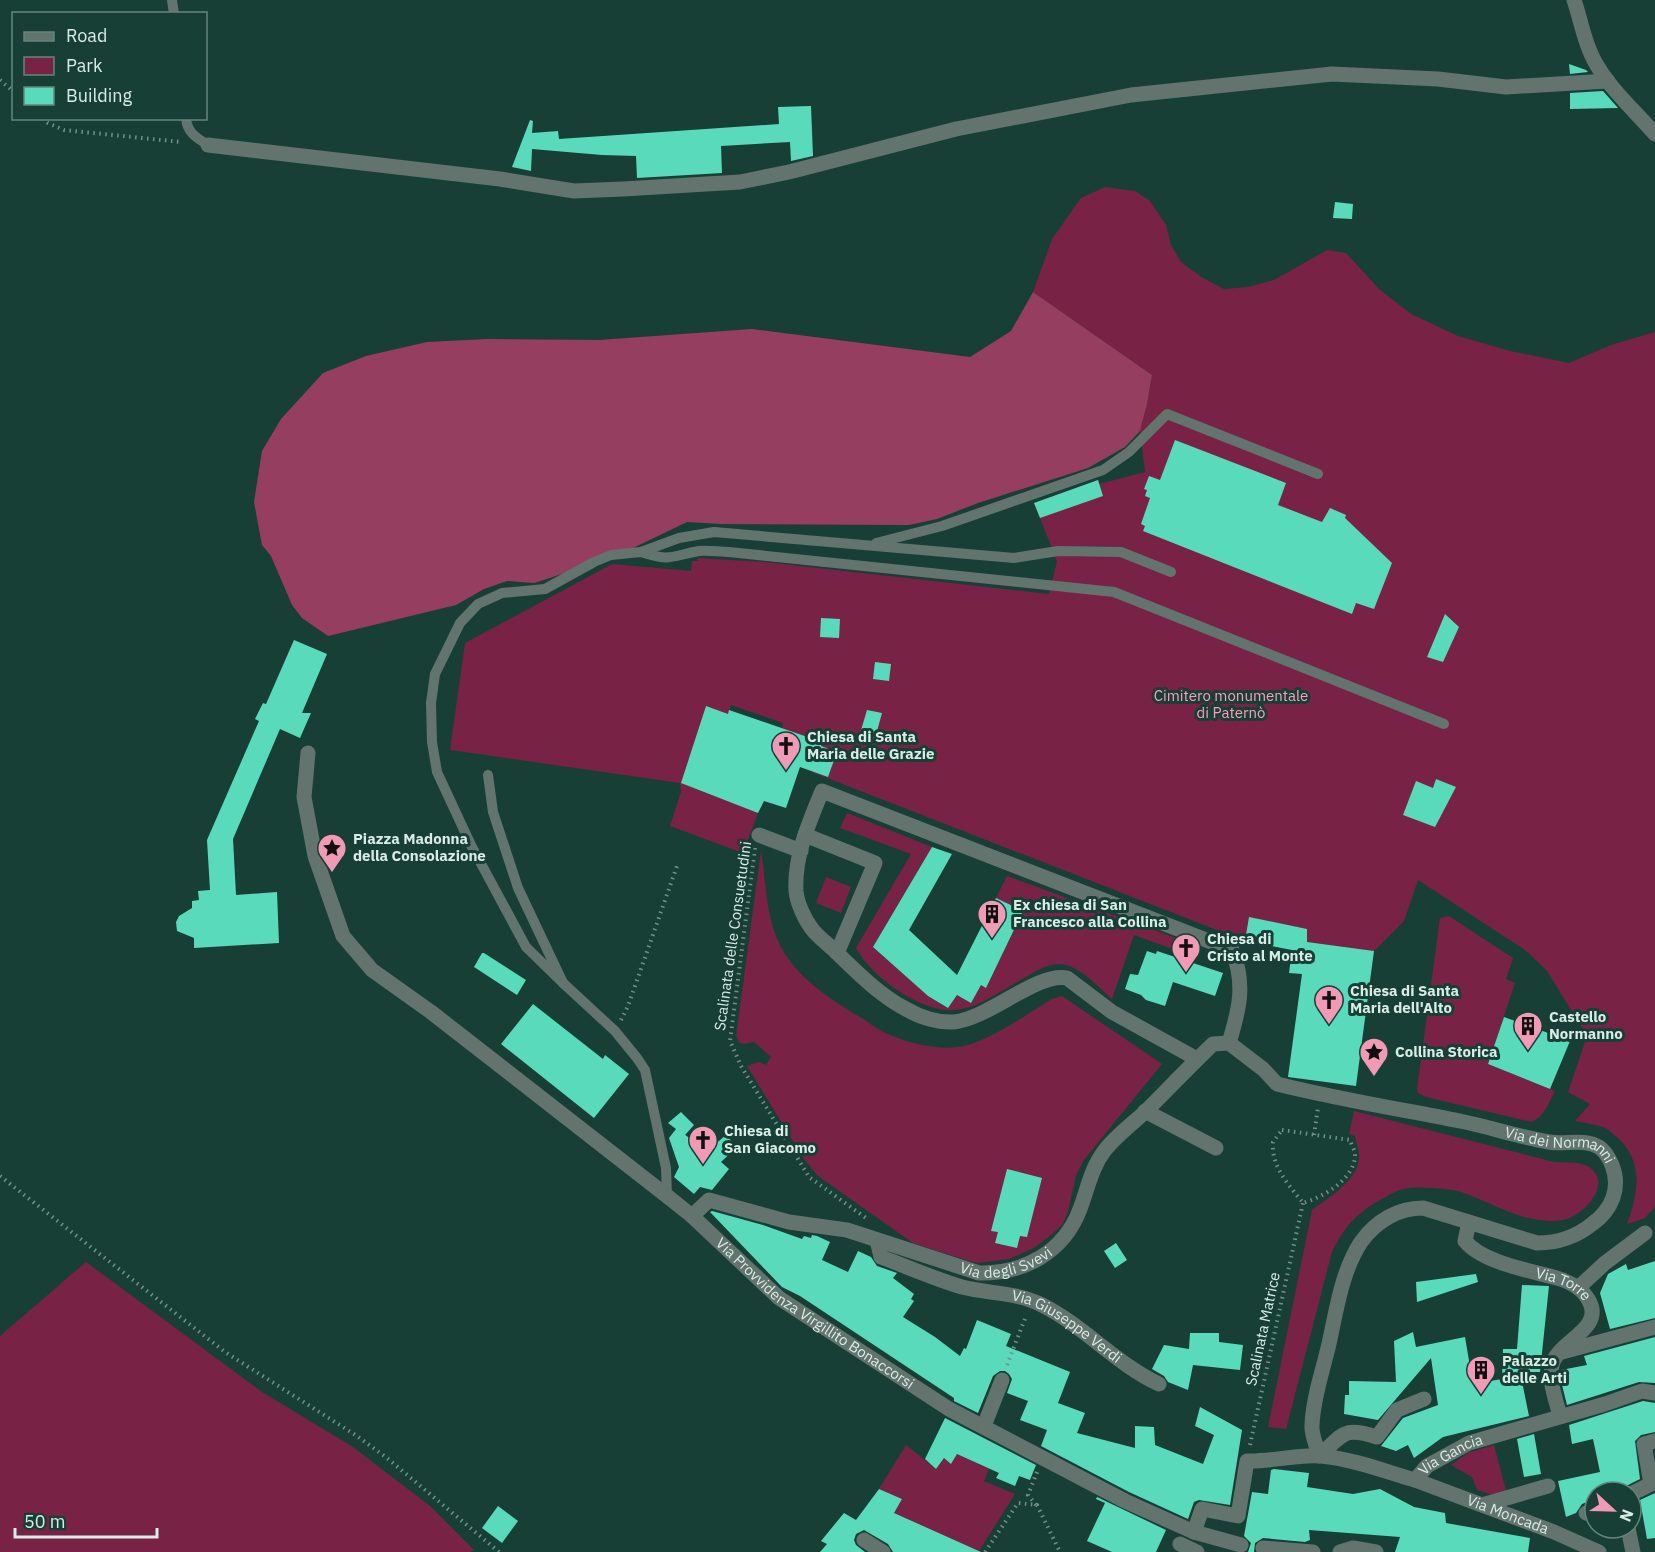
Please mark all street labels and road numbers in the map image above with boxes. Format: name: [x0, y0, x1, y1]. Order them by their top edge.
street label: Scalinata delle Consuetudini: [710, 840, 755, 1032]
street label: Via dei Normanni: [1503, 1122, 1620, 1166]
street label: Via Provvidenza Virgillito Bonaccorsi: [712, 1233, 918, 1393]
street label: Via degli Svevi: [957, 1243, 1056, 1282]
street label: Via Torre: [1534, 1263, 1596, 1304]
street label: Scalinata Matrice: [1241, 1270, 1284, 1388]
street label: Via Giuseppe Verdi: [1010, 1285, 1126, 1367]
street label: Via Gancia: [1414, 1430, 1485, 1479]
street label: Via Moncada: [1464, 1490, 1551, 1538]

